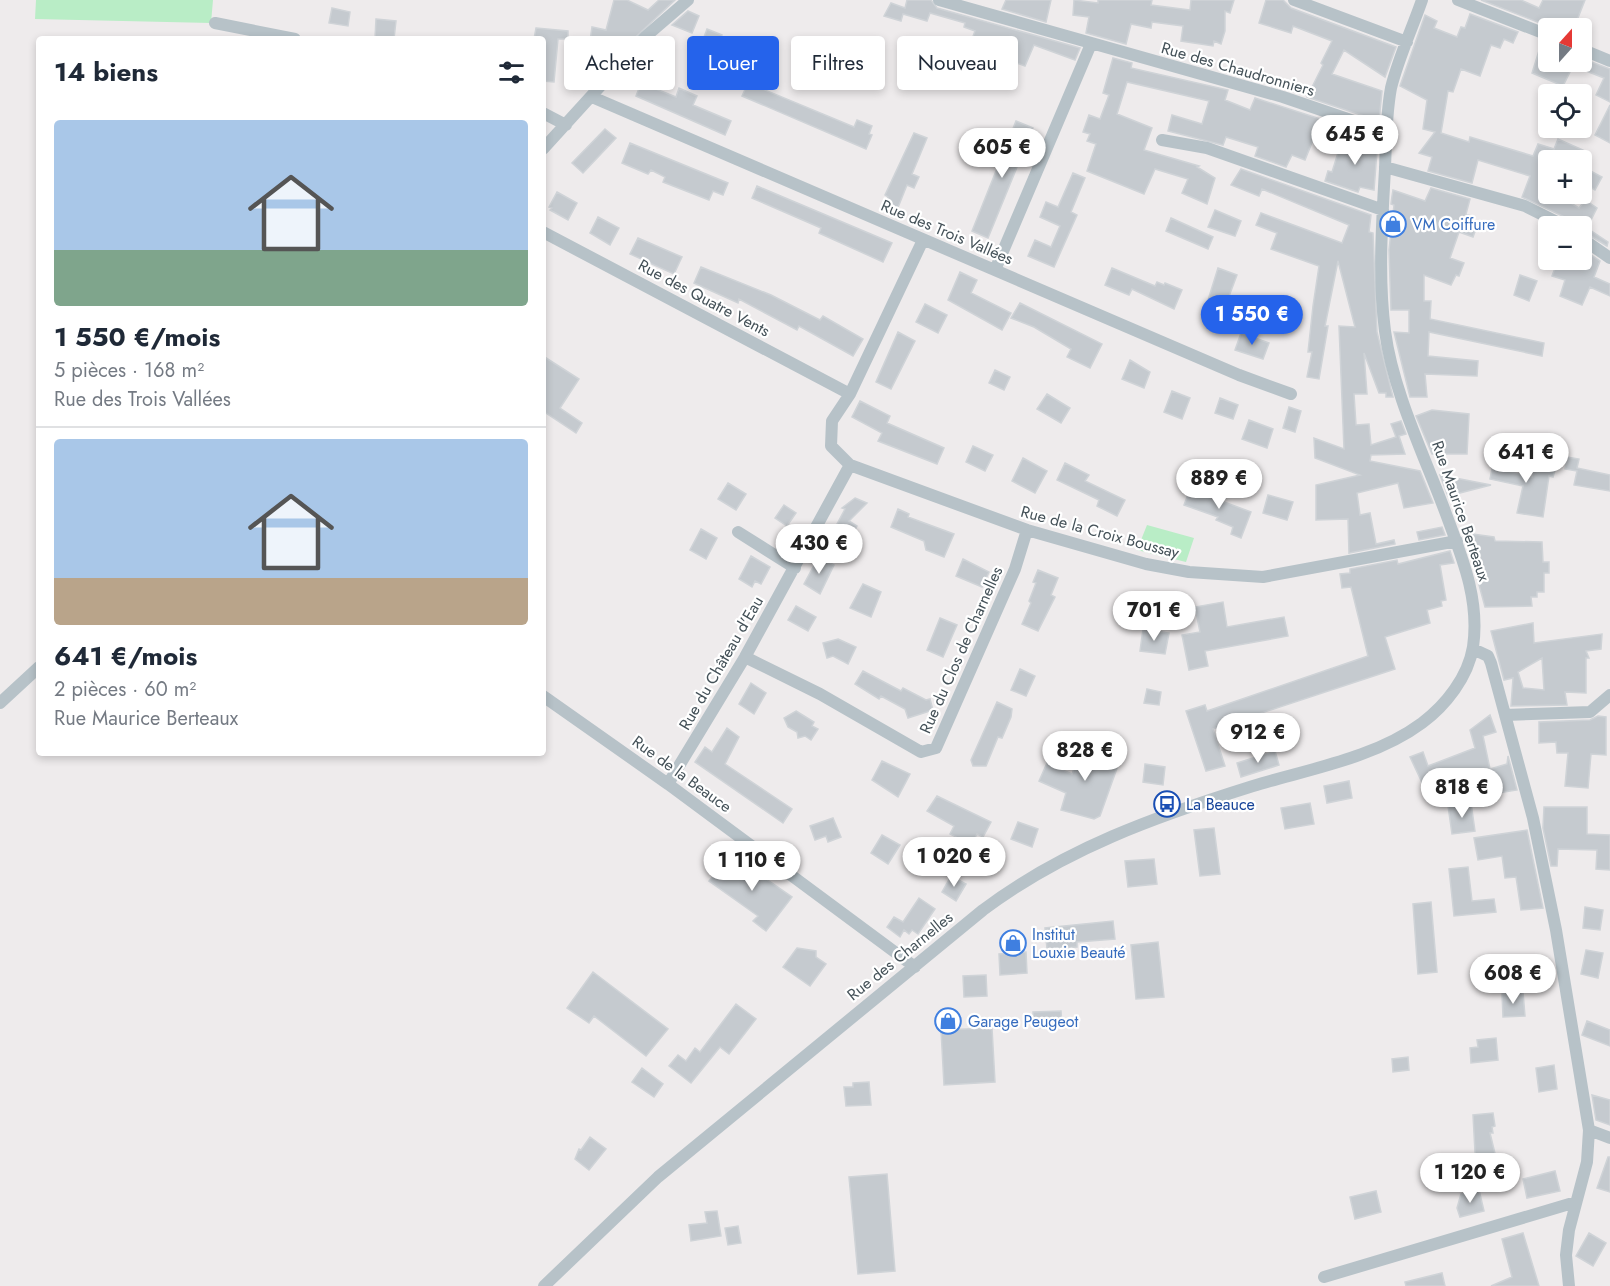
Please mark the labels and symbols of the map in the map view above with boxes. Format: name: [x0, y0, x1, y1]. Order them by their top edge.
north arrow: [1538, 18, 1592, 72]
street label: Rue des Chaudronniers: [1159, 36, 1317, 102]
pin: 645 €: [1313, 115, 1397, 166]
pin: 605 €: [960, 128, 1044, 179]
street label: Rue des Trois Vallées: [877, 194, 1017, 270]
shop icon: VM Coiffure: [1378, 209, 1408, 239]
place label: VM Coiffure: [1412, 213, 1495, 236]
street label: Rue des Quatre Vents: [634, 254, 774, 342]
pin: 1 550 €: [1197, 295, 1307, 346]
pin: 641 €: [1484, 433, 1568, 484]
street label: Rue Maurice Berteaux: [1426, 438, 1496, 585]
pin: 889 €: [1177, 459, 1261, 510]
street label: Rue de la Croix Boussay: [1018, 500, 1183, 564]
pin: 430 €: [777, 524, 861, 575]
street label: Rue du Clos de Charnelles: [914, 563, 1008, 737]
pin: 701 €: [1112, 591, 1196, 642]
street label: Rue du Château d'Eau: [673, 592, 769, 734]
pin: 912 €: [1216, 713, 1300, 764]
street label: Rue de la Beauce: [628, 730, 736, 818]
pin: 828 €: [1043, 731, 1127, 782]
pin: 818 €: [1420, 768, 1504, 819]
bus stop icon: La Beauce: [1152, 789, 1182, 819]
place label: La Beauce: [1186, 793, 1255, 816]
pin: 1 020 €: [899, 837, 1009, 888]
pin: 1 110 €: [697, 841, 807, 892]
street label: Rue des Charnelles: [842, 906, 958, 1006]
place label: Institut Louxie Beauté: [1032, 923, 1126, 964]
shop icon: Institut Louxie Beauté: [998, 928, 1028, 958]
pin: 608 €: [1471, 954, 1555, 1005]
shop icon: Garage Peugeot: [933, 1006, 963, 1036]
place label: Garage Peugeot: [968, 1010, 1078, 1033]
pin: 1 120 €: [1415, 1153, 1525, 1204]

